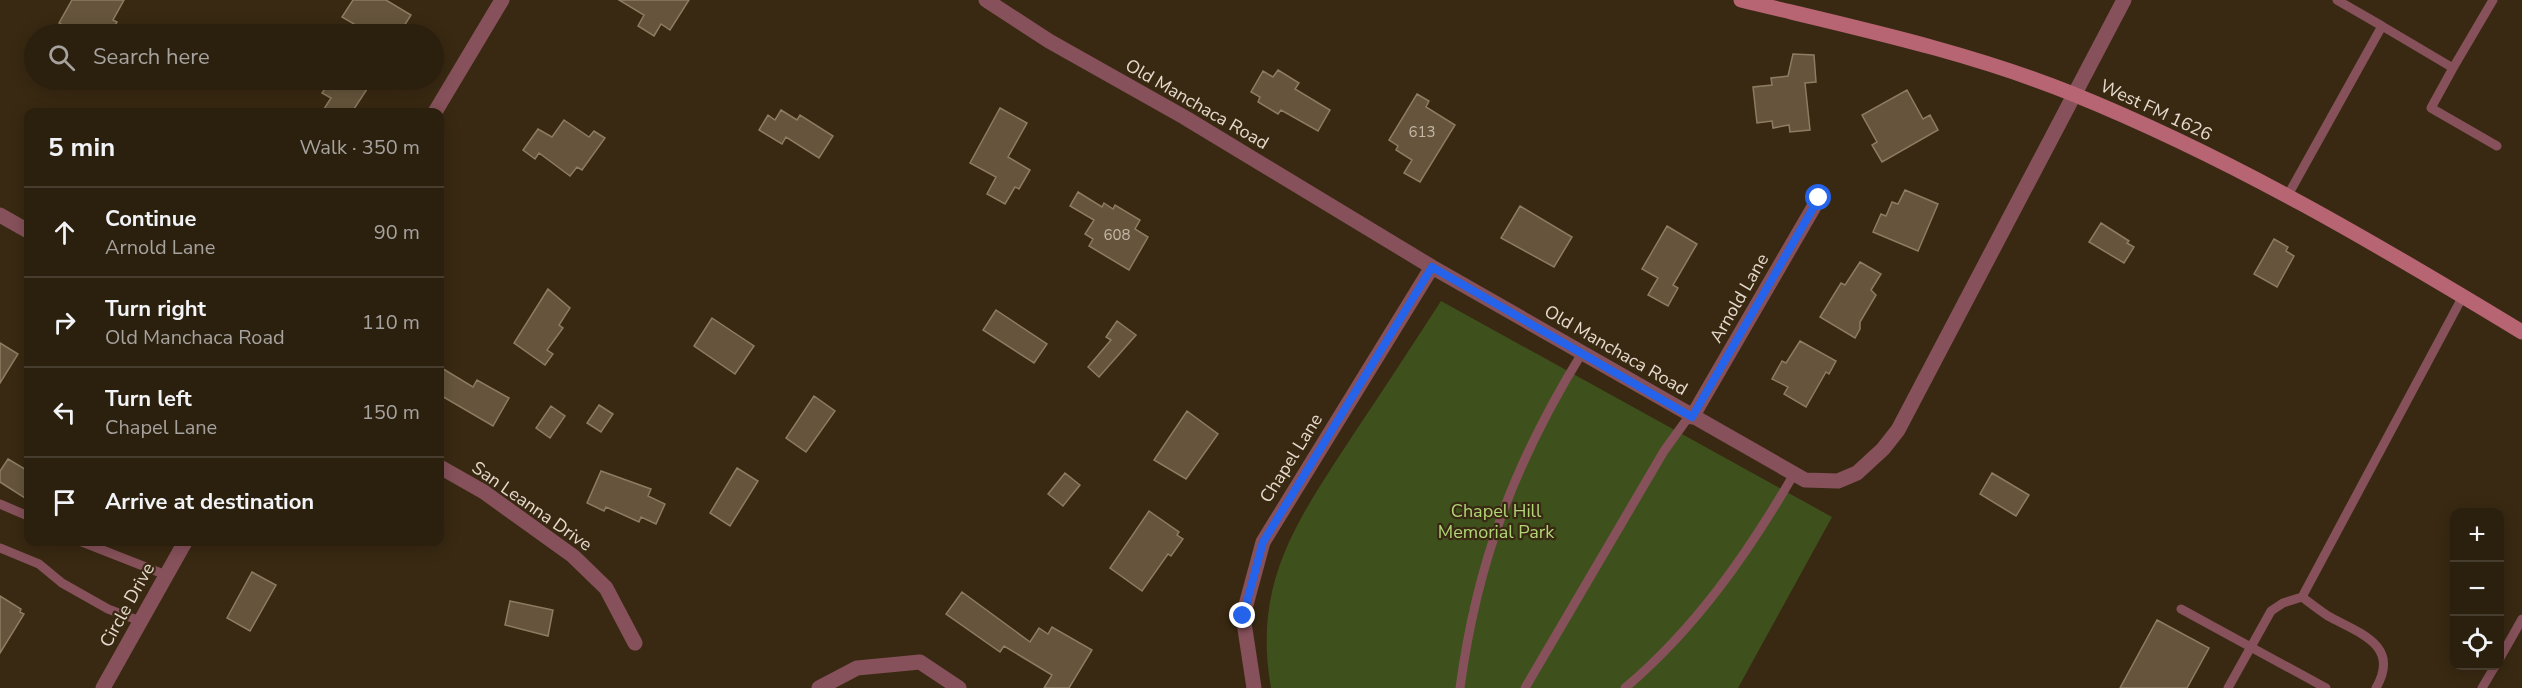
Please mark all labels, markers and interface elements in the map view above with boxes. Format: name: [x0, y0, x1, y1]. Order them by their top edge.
search box: [24, 24, 444, 90]
icon: search: [45, 41, 78, 74]
text: Search here: [93, 42, 210, 72]
street label: Old Manchaca Road: [1121, 53, 1273, 155]
street label: West FM 1626: [2096, 74, 2216, 146]
house number: 613: [1408, 122, 1436, 142]
text: 5 min: [48, 130, 115, 165]
text: Walk · 350 m: [300, 134, 420, 161]
route start: [1805, 184, 1831, 210]
text: Continue: [105, 204, 196, 234]
icon: ahead: [48, 216, 81, 249]
text: 90 m: [374, 219, 420, 246]
house number: 608: [1103, 225, 1131, 245]
text: Arnold Lane: [105, 234, 215, 261]
street label: Arnold Lane: [1704, 249, 1774, 347]
text: Turn right: [105, 294, 206, 324]
street label: Old Manchaca Road: [1540, 299, 1692, 401]
icon: right: [48, 306, 81, 339]
text: 110 m: [362, 309, 420, 336]
text: Old Manchaca Road: [105, 324, 285, 351]
text: Turn left: [105, 384, 192, 414]
icon: left: [48, 396, 81, 429]
text: 150 m: [362, 399, 420, 426]
street label: Chapel Lane: [1254, 409, 1328, 507]
text: Chapel Lane: [105, 414, 217, 441]
street label: San Leanna Drive: [467, 456, 597, 556]
icon: arrive: [48, 486, 81, 519]
text: Arrive at destination: [105, 487, 314, 517]
park label: Chapel Hill Memorial Park: [1438, 499, 1555, 544]
map controls: [2450, 508, 2504, 670]
button: +: [2450, 508, 2504, 562]
street label: Circle Drive: [94, 558, 160, 652]
button: −: [2450, 562, 2504, 616]
route end: [1229, 602, 1255, 628]
button: locate: [2450, 616, 2504, 670]

